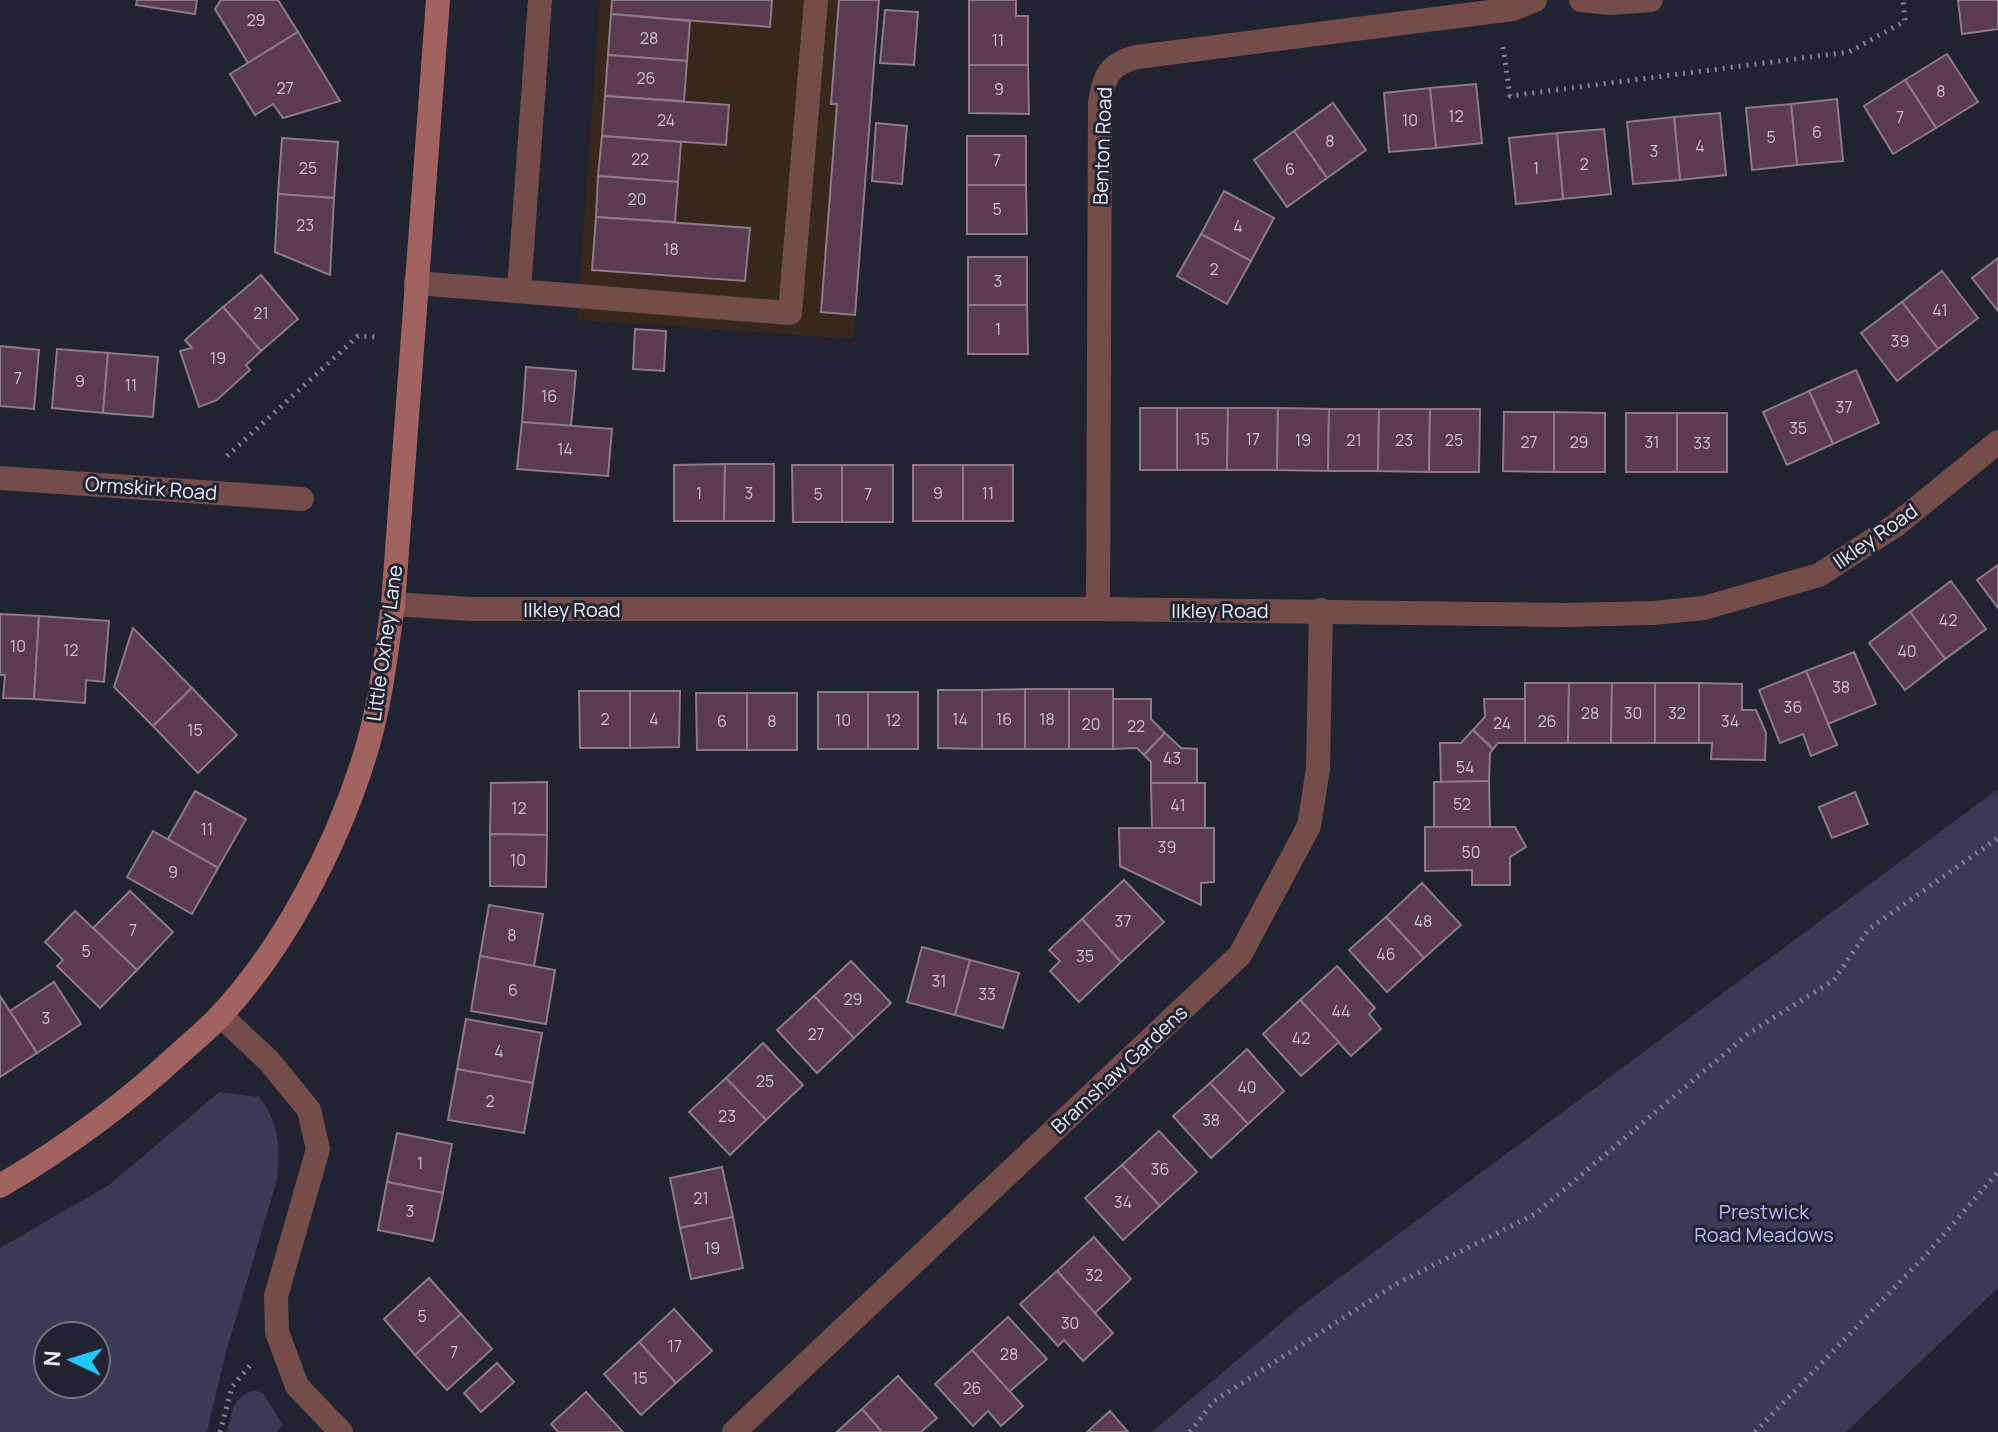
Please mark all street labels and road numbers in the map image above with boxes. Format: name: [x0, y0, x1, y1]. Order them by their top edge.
street label: Benton Road: [1086, 86, 1118, 206]
street label: Ormskirk Road: [84, 470, 218, 506]
street label: Ilkley Road: [1827, 497, 1923, 575]
street label: Little Oxhey Lane: [360, 563, 408, 723]
street label: Ilkley Road: [523, 596, 621, 623]
street label: Ilkley Road: [1171, 597, 1269, 624]
street label: Bramshaw Gardens: [1045, 999, 1193, 1139]

